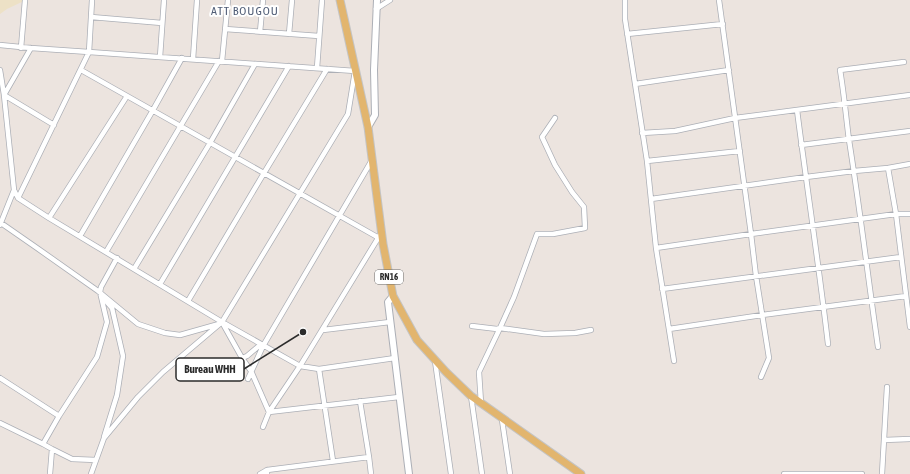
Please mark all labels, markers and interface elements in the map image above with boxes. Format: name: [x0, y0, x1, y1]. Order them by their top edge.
district label: ATT BOUGOU: [211, 4, 279, 18]
road number: RN16: [375, 270, 403, 284]
callout: Bureau WHH: [176, 358, 244, 381]
text: Bureau WHH: [184, 363, 236, 375]

